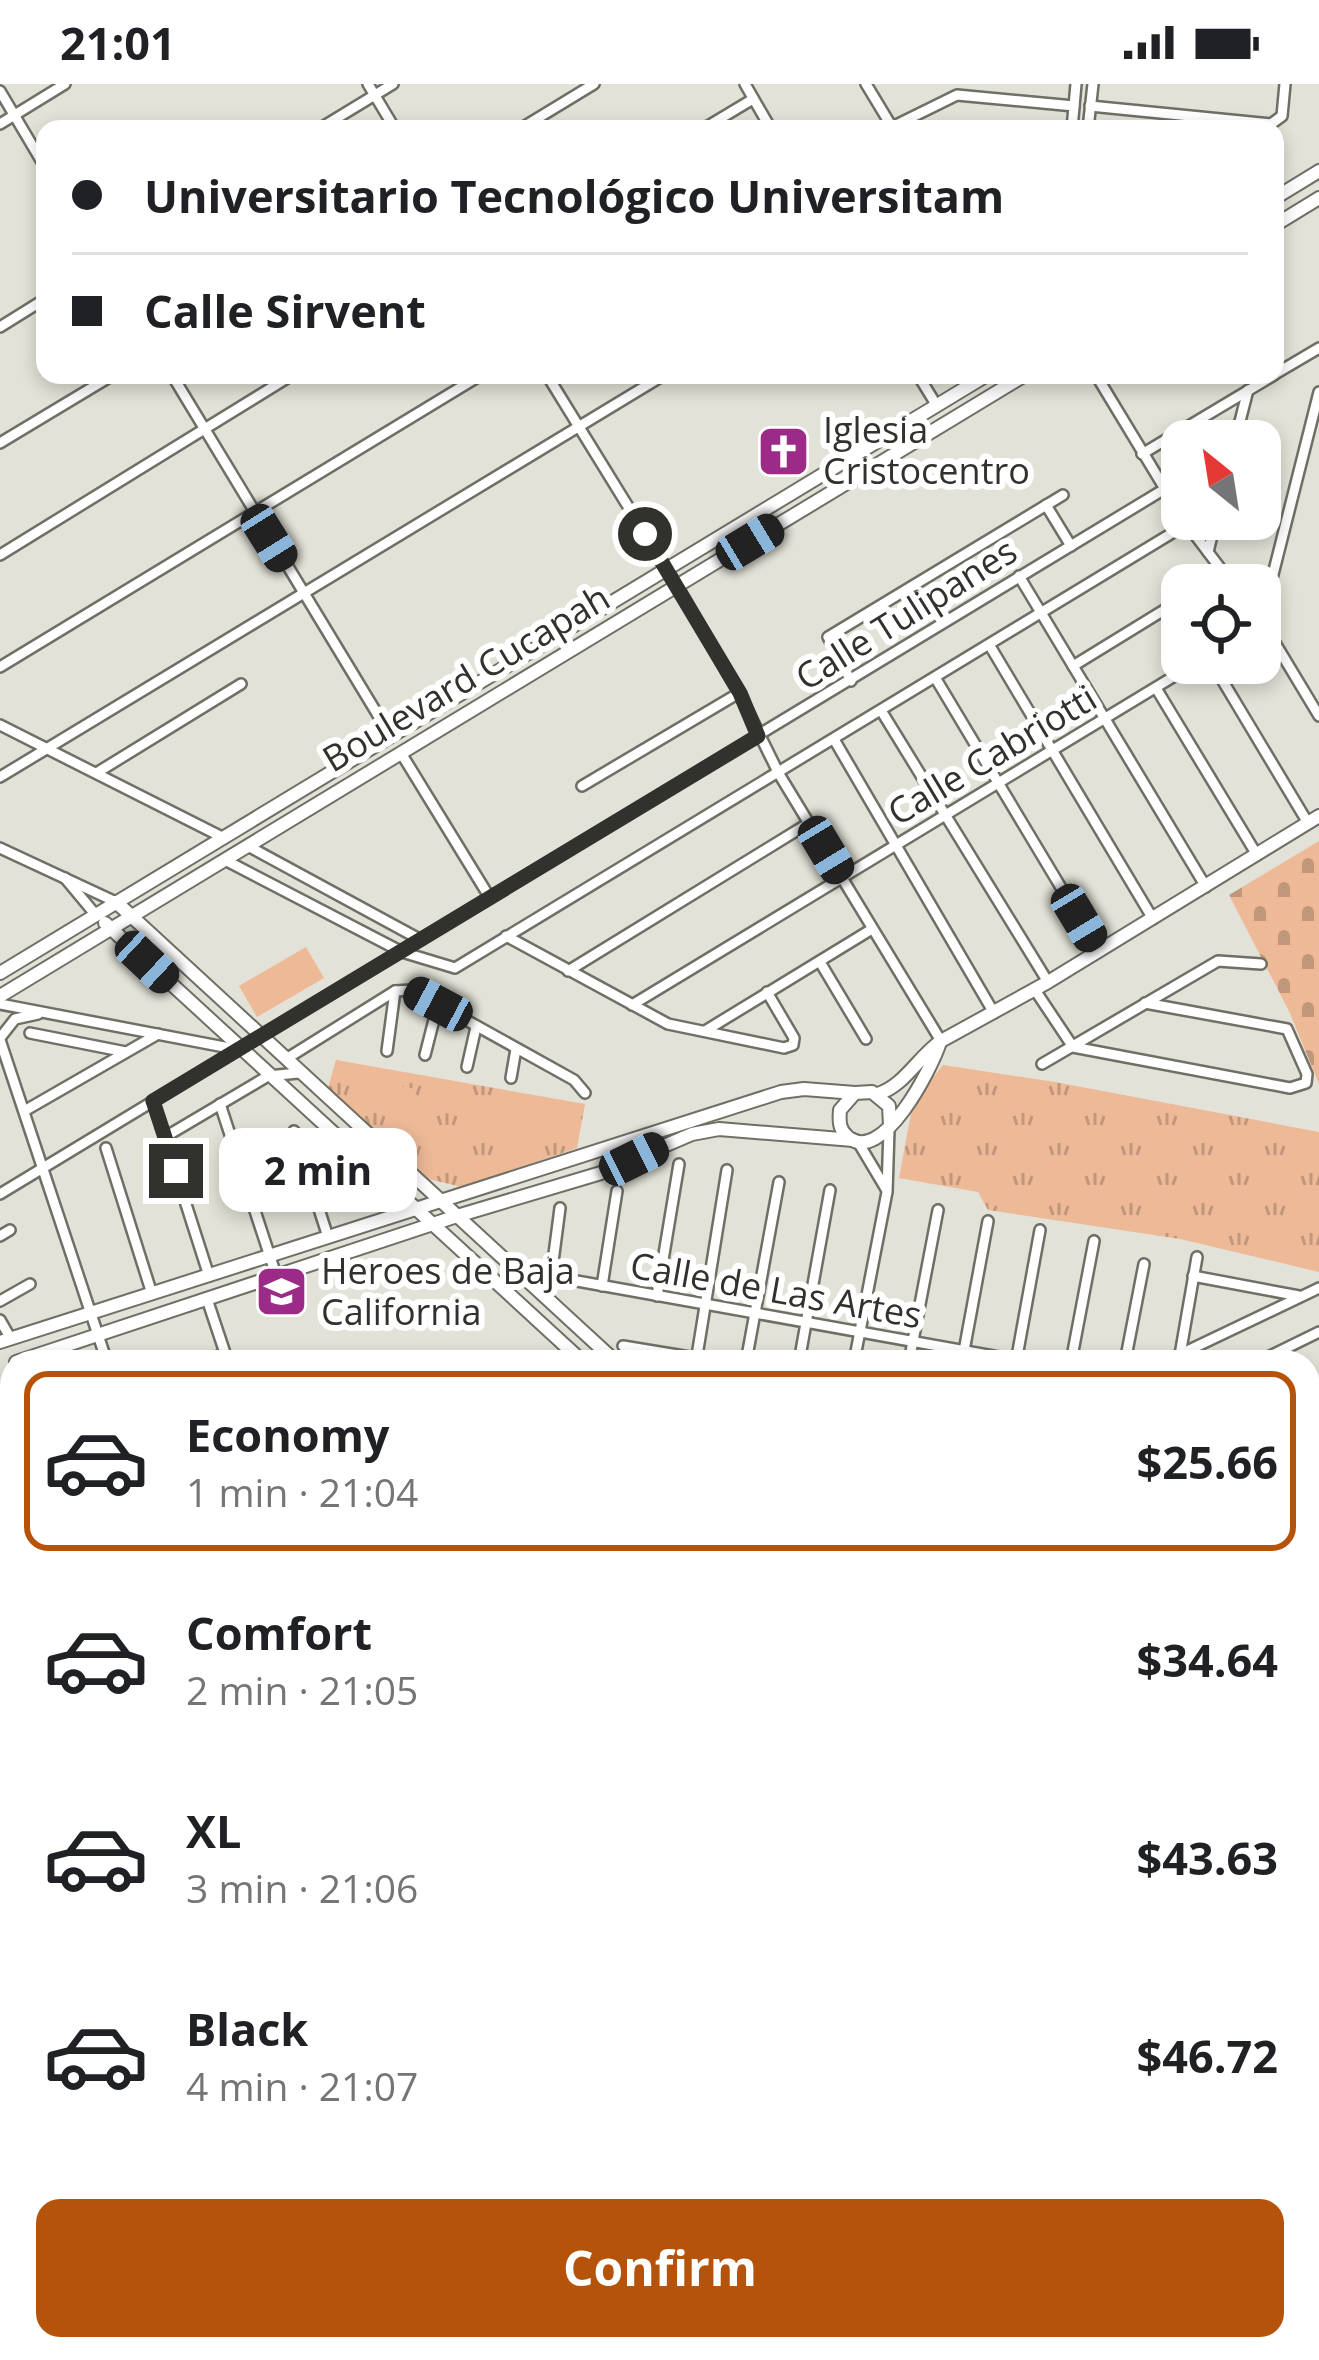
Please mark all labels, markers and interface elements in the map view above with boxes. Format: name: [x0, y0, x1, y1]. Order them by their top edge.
text: 21:01: [60, 12, 176, 73]
text: Universitario Tecnológico Universitam: [144, 165, 1004, 226]
text: Calle Sirvent: [144, 280, 426, 341]
place label: Iglesia Cristocentro: [823, 405, 1030, 495]
north arrow: [1161, 420, 1281, 540]
map controls: [1161, 420, 1281, 684]
church icon: Iglesia Cristocentro: [756, 423, 812, 479]
car: [235, 498, 303, 578]
route start: [618, 507, 672, 561]
car: [710, 508, 790, 576]
street label: Calle Tulipanes: [786, 526, 1026, 701]
button: locate: [1161, 564, 1281, 684]
street label: Boulevard Cucapah: [313, 572, 618, 783]
street label: Calle Cabriotti: [878, 673, 1105, 836]
car: [792, 810, 860, 890]
car: [1045, 878, 1113, 958]
car: [108, 924, 186, 1000]
car: [398, 971, 478, 1037]
car: [594, 1127, 674, 1191]
callout: 2 min: [218, 1129, 416, 1213]
text: 2 min: [264, 1143, 372, 1196]
route end: [149, 1144, 203, 1198]
street label: Calle de Las Artes: [627, 1240, 926, 1339]
place label: Heroes de Baja California: [321, 1246, 575, 1336]
school or university icon: Heroes de Baja California: [254, 1264, 310, 1320]
text: Economy: [186, 1404, 389, 1465]
icon: car: [42, 1407, 150, 1515]
text: $25.66: [1137, 1431, 1278, 1492]
text: 1 min · 21:04: [186, 1465, 418, 1518]
text: Comfort: [186, 1602, 372, 1663]
icon: car: [42, 1605, 150, 1713]
text: $34.64: [1137, 1629, 1278, 1690]
text: 2 min · 21:05: [186, 1663, 418, 1716]
text: XL: [186, 1800, 241, 1861]
icon: car: [42, 1803, 150, 1911]
text: $43.63: [1137, 1827, 1278, 1888]
text: 3 min · 21:06: [186, 1861, 418, 1914]
text: Black: [186, 1998, 308, 2059]
icon: car: [42, 2001, 150, 2109]
text: $46.72: [1137, 2025, 1278, 2086]
text: 4 min · 21:07: [186, 2059, 418, 2112]
button: Confirm: [36, 2199, 1284, 2337]

